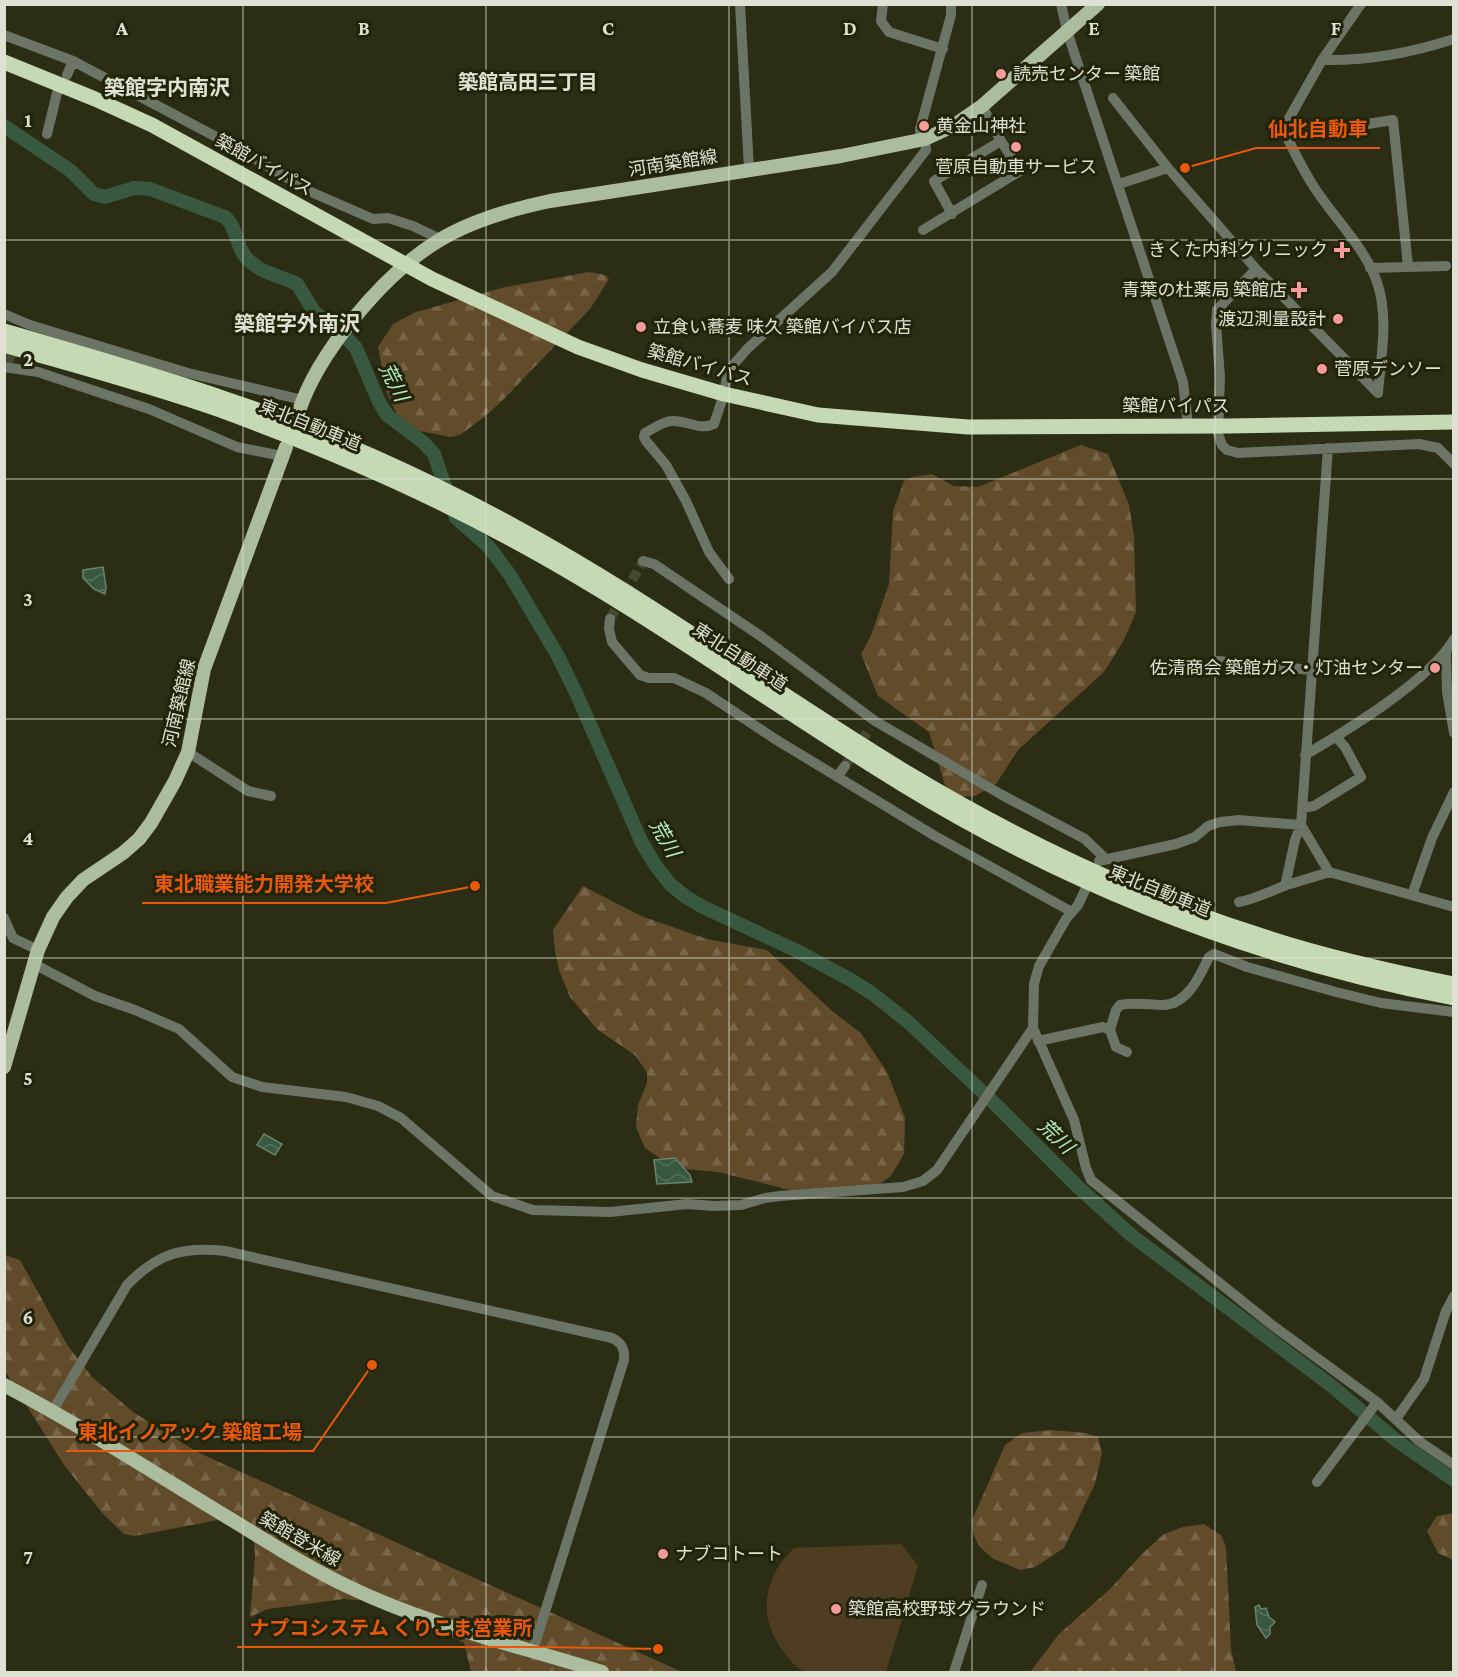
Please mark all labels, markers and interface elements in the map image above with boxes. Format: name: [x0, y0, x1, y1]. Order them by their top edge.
text: A: [115, 17, 129, 39]
text: B: [358, 17, 370, 39]
text: C: [602, 17, 614, 39]
text: D: [843, 17, 857, 39]
text: E: [1088, 17, 1100, 39]
text: F: [1331, 17, 1342, 39]
place label: 読売センター 築館: [1013, 64, 1160, 84]
marker: 読売センター 築館: [994, 67, 1008, 81]
district label: 築館高田三丁目: [458, 71, 598, 93]
district label: 築館字内南沢: [104, 76, 230, 100]
text: 1: [24, 109, 32, 131]
callout: 仙北自動車: [1256, 110, 1380, 148]
place label: 黄金山神社: [936, 116, 1026, 136]
text: 仙北自動車: [1268, 118, 1368, 140]
marker: 黄金山神社: [917, 119, 931, 133]
street label: 築館バイパス: [212, 130, 316, 200]
marker: 菅原自動車サービス: [1009, 140, 1023, 154]
street label: 河南築館線: [627, 146, 719, 180]
place label: 菅原自動車サービス: [935, 157, 1097, 177]
place label: きくた内科クリニック: [1148, 240, 1328, 260]
marker: きくた内科クリニック: [1333, 241, 1351, 259]
place label: 青葉の杜薬局 築館店: [1122, 280, 1287, 300]
marker: 青葉の杜薬局 築館店: [1292, 283, 1306, 297]
place label: 渡辺測量設計: [1218, 309, 1326, 329]
district label: 築館字外南沢: [234, 312, 360, 336]
marker: 渡辺測量設計: [1331, 312, 1345, 326]
place label: 立食い蕎麦 味久 築館バイパス店: [653, 317, 911, 337]
marker: 立食い蕎麦 味久 築館バイパス店: [634, 320, 648, 334]
street label: 築館バイパス: [646, 341, 754, 389]
text: 2: [23, 348, 33, 370]
water label: 荒川: [375, 359, 414, 407]
place label: 菅原デンソー: [1334, 359, 1442, 379]
marker: 菅原デンソー: [1315, 362, 1329, 376]
street label: 東北自動車道: [256, 395, 364, 455]
street label: 築館バイパス: [1122, 396, 1230, 416]
text: 3: [23, 588, 33, 610]
street label: 東北自動車道: [689, 619, 791, 695]
street label: 河南築館線: [159, 657, 199, 749]
place label: 佐清商会 築館ガス・灯油センター: [1150, 658, 1423, 678]
marker: 佐清商会 築館ガス・灯油センター: [1428, 661, 1442, 675]
water label: 荒川: [645, 815, 686, 863]
text: 4: [23, 827, 34, 849]
street label: 東北自動車道: [1106, 861, 1214, 921]
callout: 東北職業能力開発大学校: [142, 865, 386, 903]
text: 東北職業能力開発大学校: [154, 873, 374, 895]
text: 5: [23, 1067, 33, 1089]
water label: 荒川: [1034, 1114, 1079, 1159]
text: 6: [23, 1306, 33, 1328]
callout: 東北イノアック 築館工場: [66, 1413, 313, 1451]
text: 東北イノアック 築館工場: [78, 1421, 302, 1443]
street label: 築館登米線: [256, 1508, 344, 1570]
place label: ナブコトート: [675, 1544, 783, 1564]
text: 7: [23, 1546, 33, 1568]
marker: ナブコトート: [656, 1547, 670, 1561]
place label: 築館高校野球グラウンド: [848, 1599, 1046, 1619]
marker: 築館高校野球グラウンド: [829, 1602, 843, 1616]
callout: ナプコシステム くりこま営業所: [237, 1609, 545, 1647]
text: ナプコシステム くりこま営業所: [249, 1617, 533, 1639]

